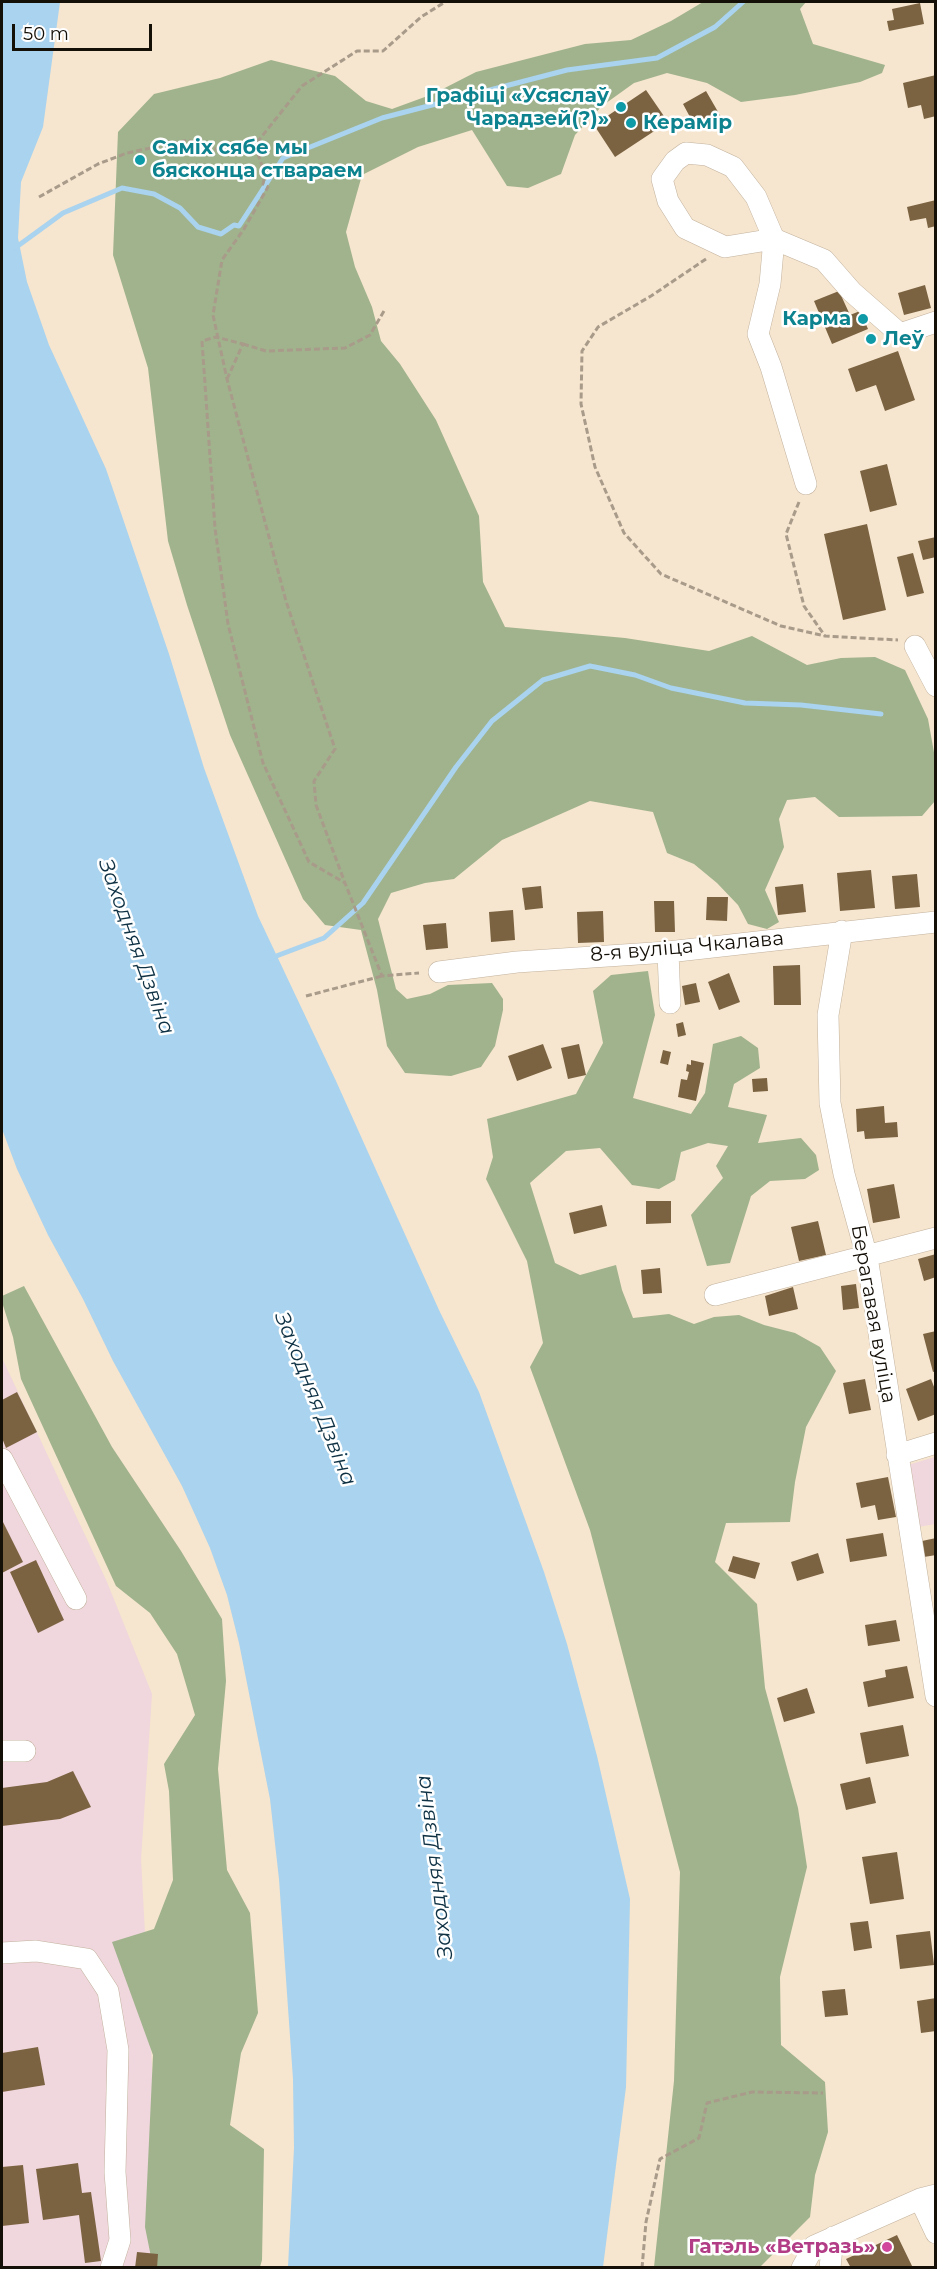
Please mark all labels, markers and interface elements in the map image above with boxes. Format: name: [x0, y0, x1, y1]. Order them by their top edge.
scale bar: [15, 12, 154, 50]
text: 50 m: [23, 23, 69, 45]
place label: Графіці «Усяслаў Чарадзей(?)»: [426, 84, 609, 131]
marker: Графіці «Усяслаў Чарадзей(?)»: [614, 100, 628, 114]
place label: Керамір: [643, 111, 732, 135]
marker: Керамір: [624, 116, 638, 130]
place label: Саміх сябе мы бясконца ствараем: [152, 136, 363, 183]
marker: Саміх сябе мы бясконца ствараем: [133, 153, 147, 167]
place label: Карма: [782, 307, 851, 331]
marker: Карма: [856, 312, 870, 326]
place label: Леў: [883, 327, 924, 351]
marker: Леў: [864, 332, 878, 346]
water label: Заходняя Дзвіна: [92, 856, 180, 1038]
street label: 8-я вуліца Чкалава: [589, 927, 785, 967]
street label: Берагавая вуліца: [845, 1223, 901, 1405]
water label: Заходняя Дзвіна: [269, 1308, 361, 1490]
water label: Заходняя Дзвіна: [411, 1774, 459, 1960]
place label: Гатэль «Ветразь»: [688, 2235, 875, 2259]
marker: Гатэль «Ветразь»: [880, 2240, 894, 2254]

